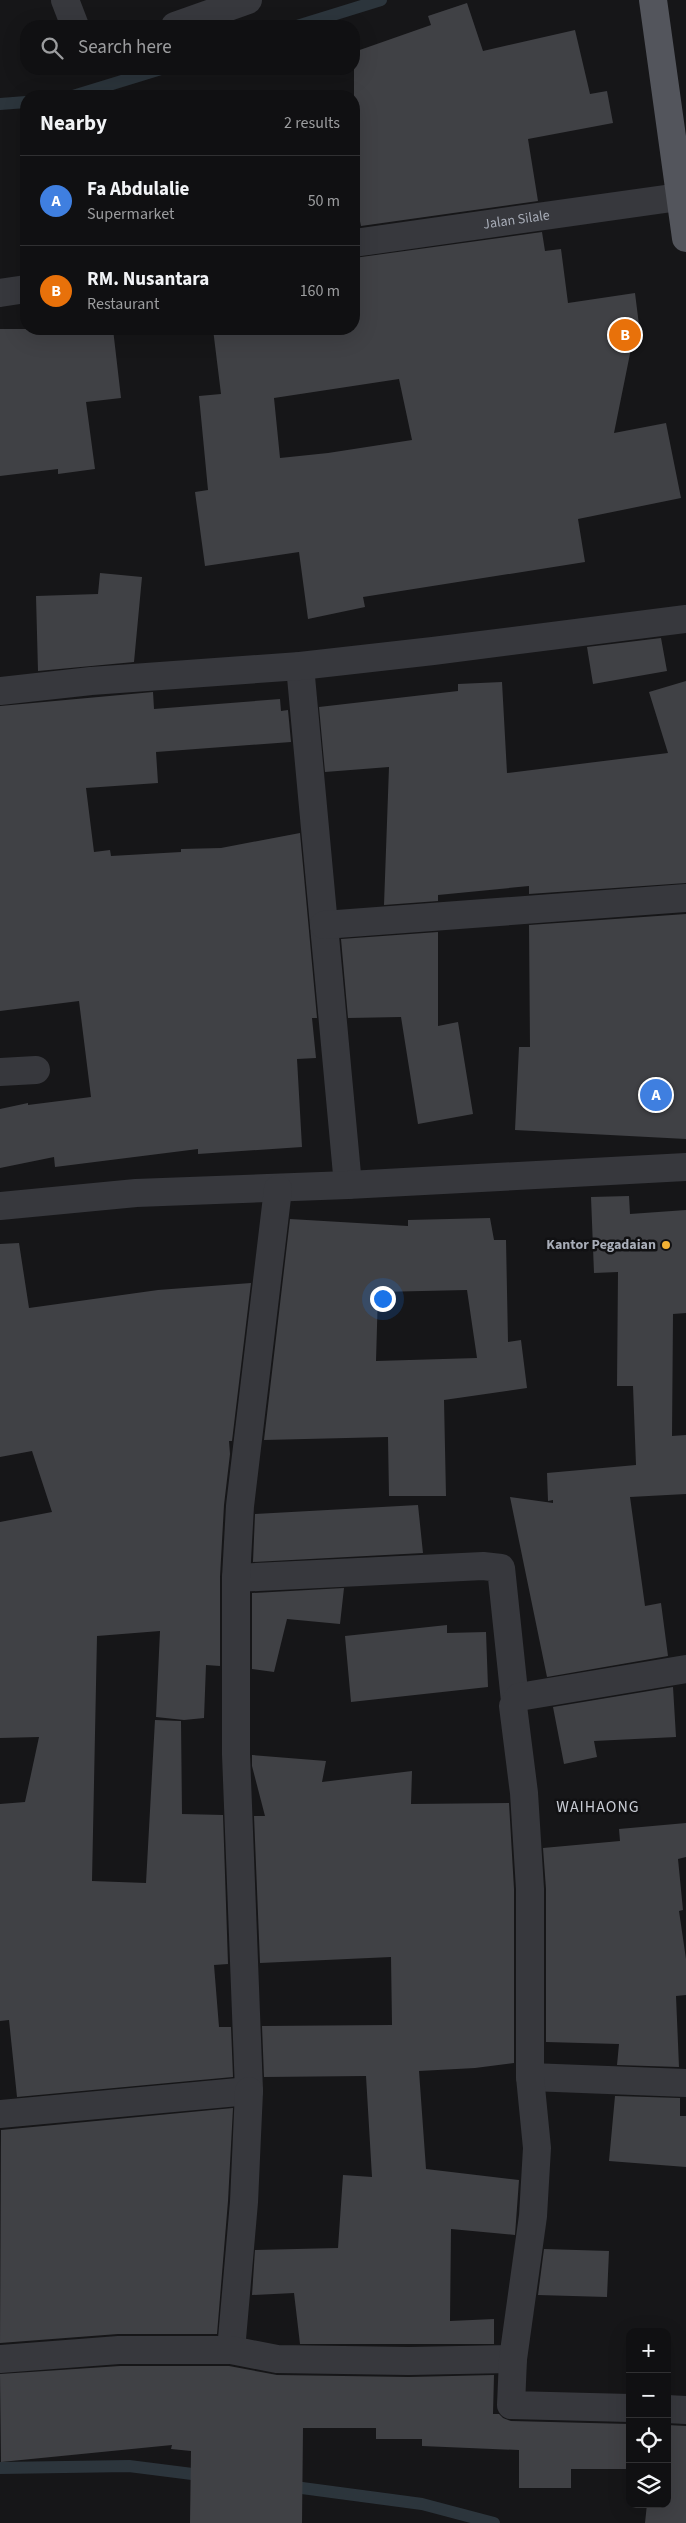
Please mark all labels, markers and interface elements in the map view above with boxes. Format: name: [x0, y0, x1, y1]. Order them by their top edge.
search box: [20, 20, 360, 75]
icon: search: [38, 34, 66, 62]
text: Search here: [78, 34, 172, 61]
text: Nearby: [40, 108, 107, 138]
text: 2 results: [284, 112, 340, 134]
text: Fa Abdulalie: [87, 176, 189, 203]
text: A: [51, 190, 61, 212]
text: 50 m: [308, 190, 340, 212]
text: Supermarket: [87, 203, 174, 225]
street label: Jalan Silale: [482, 205, 551, 235]
text: RM. Nusantara: [87, 266, 209, 293]
text: B: [51, 280, 61, 302]
text: 160 m: [300, 280, 340, 302]
text: Restaurant: [87, 293, 160, 315]
pin: B: [609, 316, 641, 354]
pin: A: [640, 1076, 672, 1114]
place label: Kantor Pegadaian: [546, 1235, 656, 1255]
marker: Kantor Pegadaian: [660, 1239, 672, 1251]
your location: [370, 1286, 396, 1312]
district label: WAIHAONG: [556, 1796, 640, 1818]
map controls: [626, 2328, 671, 2508]
button: +: [626, 2328, 671, 2373]
button: −: [626, 2373, 671, 2418]
button: locate: [626, 2418, 671, 2463]
button: layers: [626, 2463, 671, 2508]

